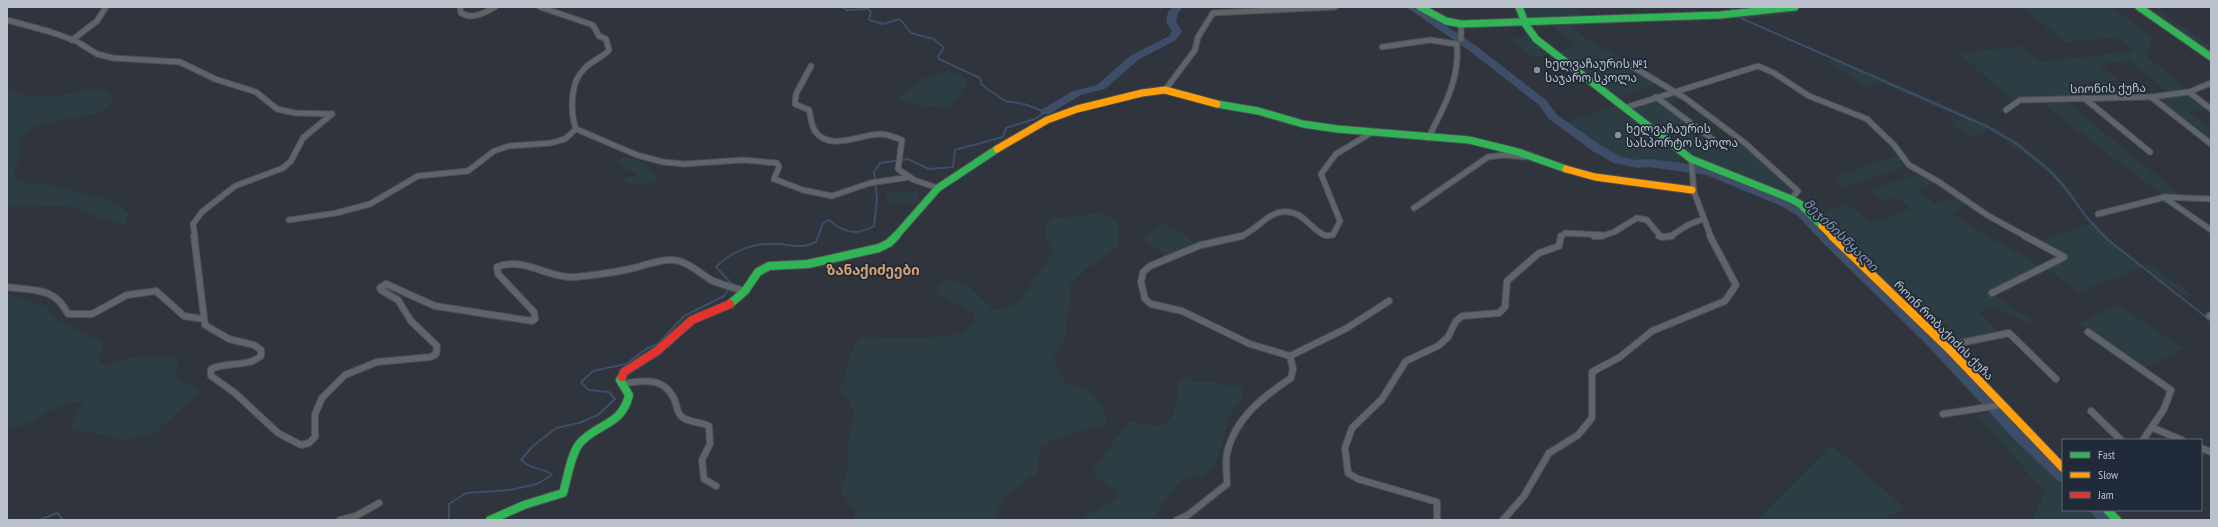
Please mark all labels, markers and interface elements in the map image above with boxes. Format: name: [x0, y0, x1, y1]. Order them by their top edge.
place label: ხელვაჩაურის №1 საჯარო სკოლა: [1545, 56, 1648, 86]
marker: ხელვაჩაურის №1 საჯარო სკოლა: [1532, 65, 1542, 75]
street label: სიონის ქუჩა: [2070, 80, 2146, 96]
place label: ხელვაჩაურის სასპორტო სკოლა: [1626, 121, 1738, 151]
marker: ხელვაჩაურის სასპორტო სკოლა: [1613, 130, 1623, 140]
water label: მეჯინისწყალი: [1800, 195, 1882, 275]
district label: ზანაქიძეები: [826, 261, 920, 279]
street label: როინ რობაქიძის ქუჩა: [1891, 277, 1997, 383]
legend: [2062, 439, 2202, 511]
text: Fast: [2098, 447, 2116, 462]
text: Slow: [2098, 467, 2119, 482]
text: Jam: [2097, 487, 2114, 502]

